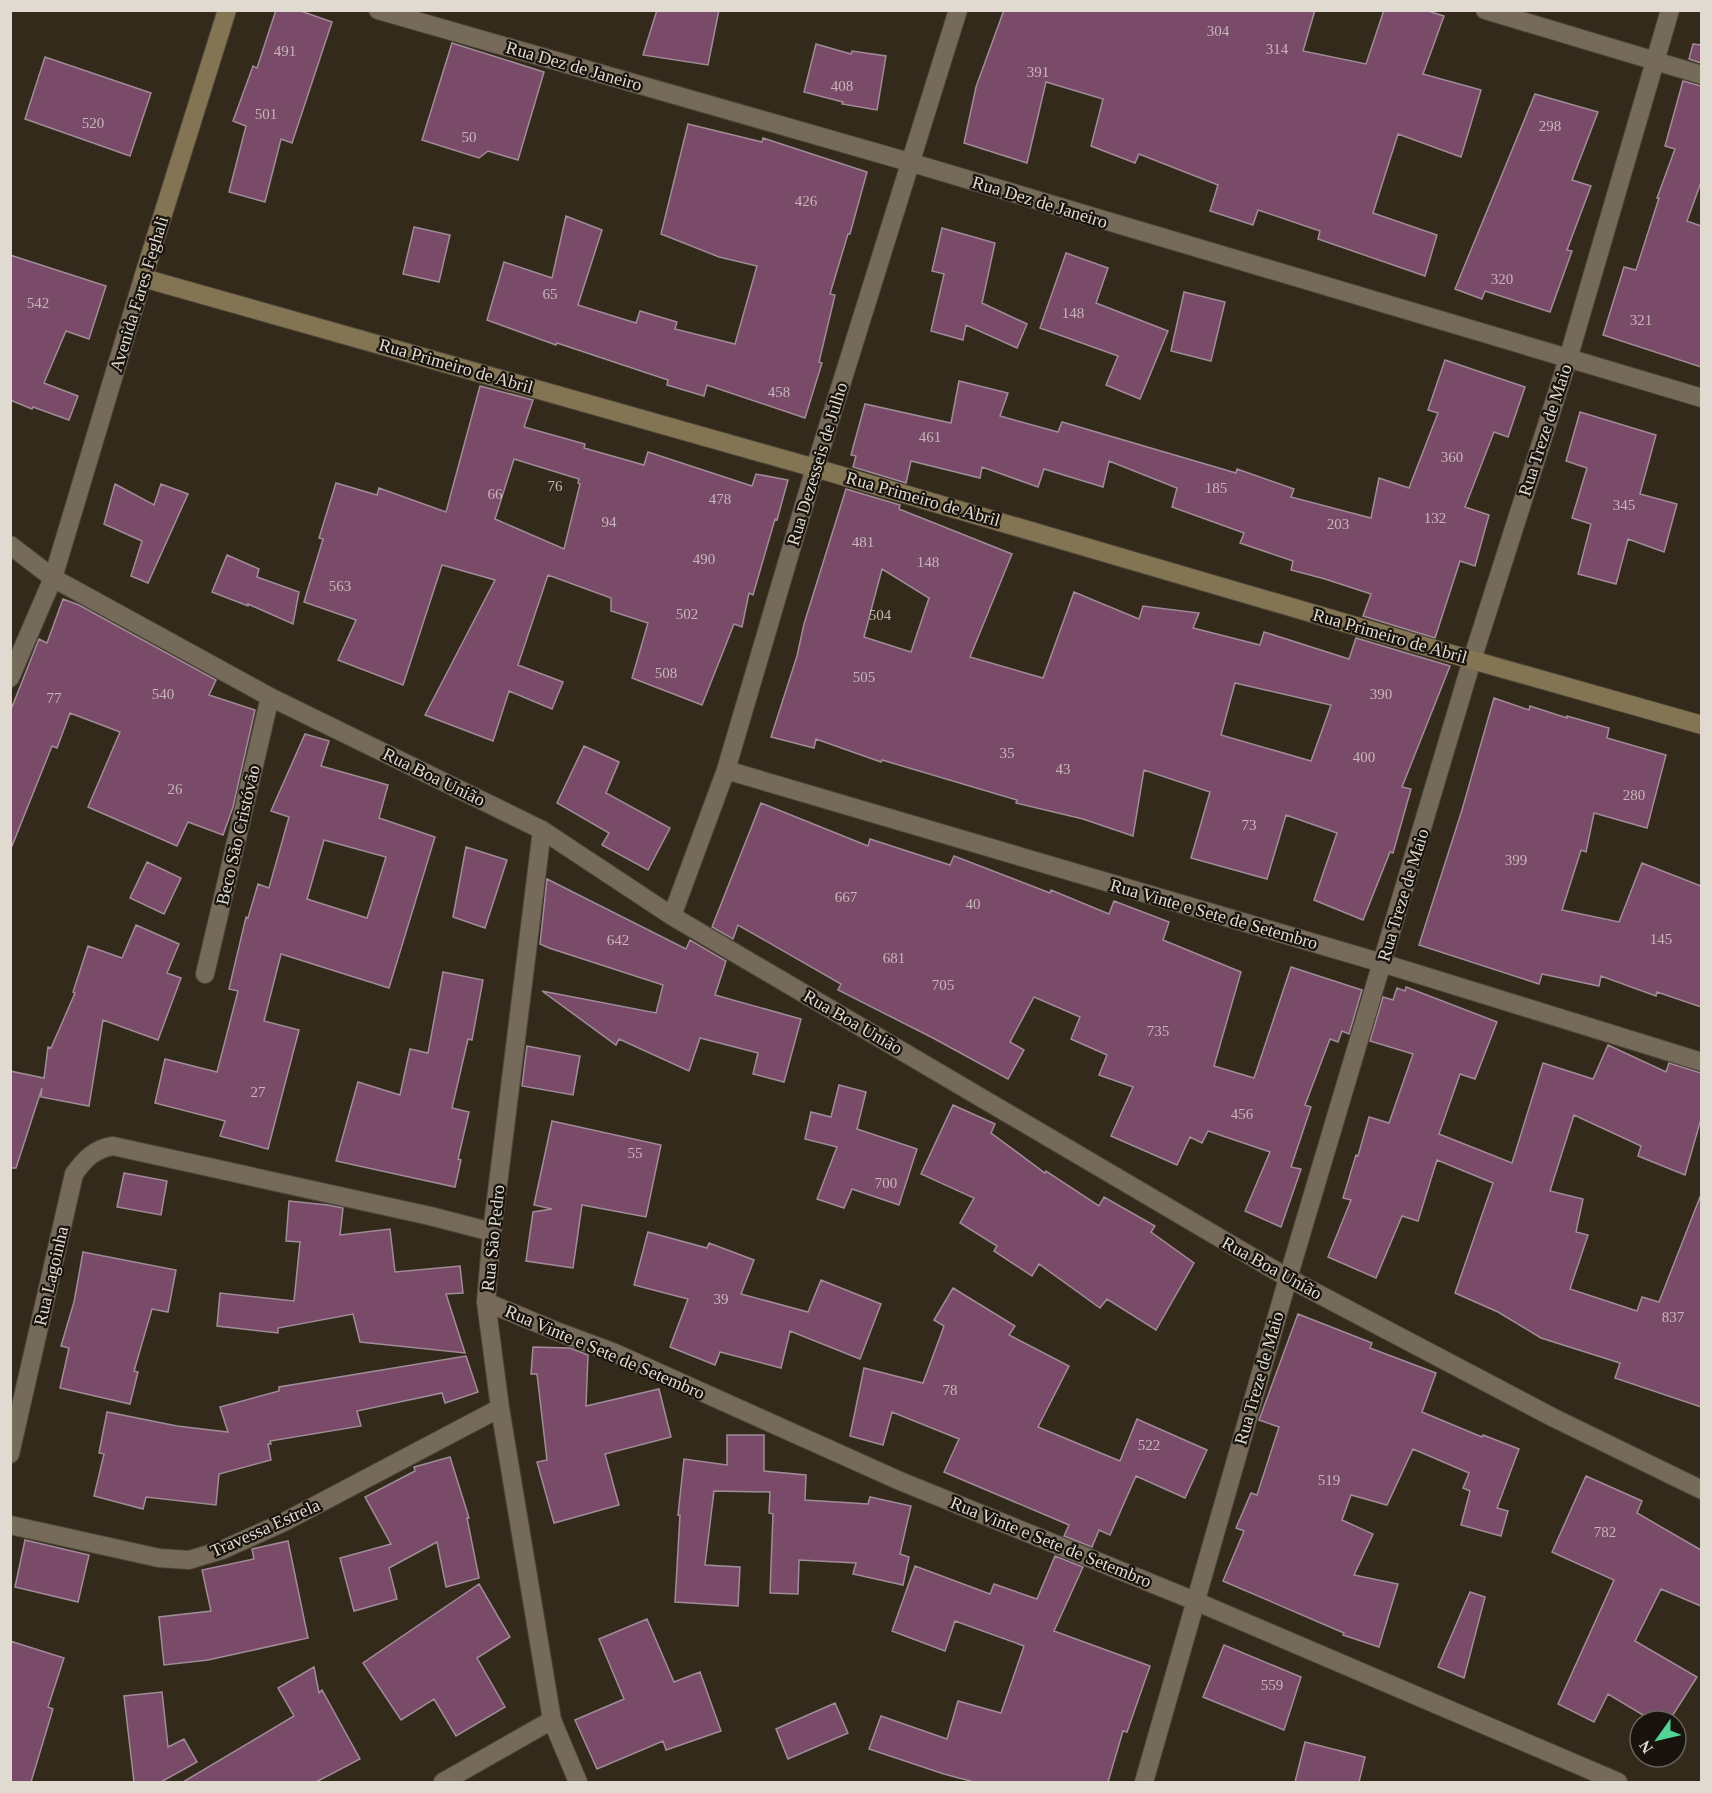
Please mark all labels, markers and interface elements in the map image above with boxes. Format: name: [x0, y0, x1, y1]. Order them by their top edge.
house number: 304: [1207, 23, 1230, 39]
street label: Rua Dez de Janeiro: [504, 37, 644, 95]
house number: 314: [1266, 41, 1289, 57]
house number: 491: [274, 43, 296, 59]
house number: 391: [1027, 64, 1049, 80]
house number: 408: [831, 78, 853, 94]
house number: 501: [255, 106, 277, 122]
house number: 520: [82, 115, 104, 131]
house number: 298: [1539, 118, 1561, 134]
house number: 50: [462, 129, 477, 145]
street label: Rua Dez de Janeiro: [970, 172, 1110, 232]
house number: 426: [795, 193, 818, 209]
street label: Avenida Fares Feghali: [106, 214, 172, 374]
house number: 320: [1491, 271, 1513, 287]
house number: 65: [543, 286, 558, 302]
house number: 542: [27, 295, 49, 311]
house number: 148: [1062, 305, 1084, 321]
house number: 321: [1630, 312, 1652, 328]
street label: Rua Primeiro de Abril: [377, 334, 535, 398]
street label: Rua Treze de Maio: [1514, 362, 1576, 498]
street label: Rua Dezesseis de Julho: [783, 380, 851, 548]
house number: 458: [768, 384, 790, 400]
house number: 461: [919, 429, 941, 445]
house number: 360: [1441, 449, 1463, 465]
street label: Rua Primeiro de Abril: [844, 467, 1002, 531]
house number: 76: [548, 478, 563, 494]
house number: 185: [1205, 480, 1227, 496]
house number: 66: [488, 486, 503, 502]
house number: 478: [709, 491, 731, 507]
house number: 345: [1613, 497, 1635, 513]
house number: 132: [1424, 510, 1446, 526]
house number: 94: [602, 514, 617, 530]
house number: 203: [1327, 516, 1349, 532]
house number: 481: [852, 534, 874, 550]
house number: 490: [693, 551, 715, 567]
house number: 148: [917, 554, 939, 570]
house number: 563: [329, 578, 351, 594]
street label: Rua Primeiro de Abril: [1311, 604, 1469, 668]
house number: 502: [676, 606, 698, 622]
house number: 504: [869, 607, 892, 623]
house number: 508: [655, 665, 677, 681]
house number: 505: [853, 669, 875, 685]
house number: 540: [152, 686, 174, 702]
house number: 390: [1370, 686, 1392, 702]
house number: 77: [47, 690, 62, 706]
street label: Rua Boa União: [380, 744, 488, 810]
house number: 35: [1000, 745, 1015, 761]
house number: 400: [1353, 749, 1375, 765]
house number: 43: [1056, 761, 1071, 777]
street label: Beco São Cristóvão: [212, 763, 264, 907]
house number: 26: [168, 781, 183, 797]
house number: 280: [1623, 787, 1645, 803]
house number: 73: [1242, 817, 1257, 833]
street label: Rua Treze de Maio: [1373, 826, 1433, 964]
house number: 399: [1505, 852, 1527, 868]
street label: Rua Vinte e Sete de Setembro: [1108, 875, 1320, 953]
house number: 667: [835, 889, 858, 905]
house number: 40: [966, 896, 981, 912]
house number: 145: [1650, 931, 1672, 947]
house number: 642: [607, 932, 629, 948]
house number: 681: [883, 950, 905, 966]
house number: 705: [932, 977, 954, 993]
street label: Rua Boa União: [800, 986, 906, 1058]
house number: 735: [1147, 1023, 1169, 1039]
house number: 27: [251, 1084, 266, 1100]
house number: 456: [1231, 1106, 1254, 1122]
house number: 55: [628, 1145, 643, 1161]
house number: 700: [875, 1175, 897, 1191]
street label: Rua São Pedro: [477, 1184, 509, 1292]
street label: Rua Lagoinha: [30, 1224, 72, 1328]
street label: Rua Boa União: [1219, 1232, 1325, 1304]
house number: 39: [714, 1291, 729, 1307]
street label: Rua Vinte e Sete de Setembro: [502, 1301, 708, 1403]
street label: Rua Treze de Maio: [1230, 1309, 1288, 1447]
house number: 837: [1662, 1309, 1685, 1325]
house number: 78: [943, 1382, 958, 1398]
house number: 522: [1138, 1437, 1160, 1453]
house number: 519: [1318, 1472, 1340, 1488]
street label: Rua Vinte e Sete de Setembro: [948, 1492, 1154, 1592]
street label: Travessa Estrela: [207, 1495, 323, 1561]
house number: 782: [1594, 1524, 1616, 1540]
house number: 559: [1261, 1677, 1283, 1693]
north arrow: [1628, 1709, 1688, 1769]
text: N: [1635, 1737, 1656, 1757]

